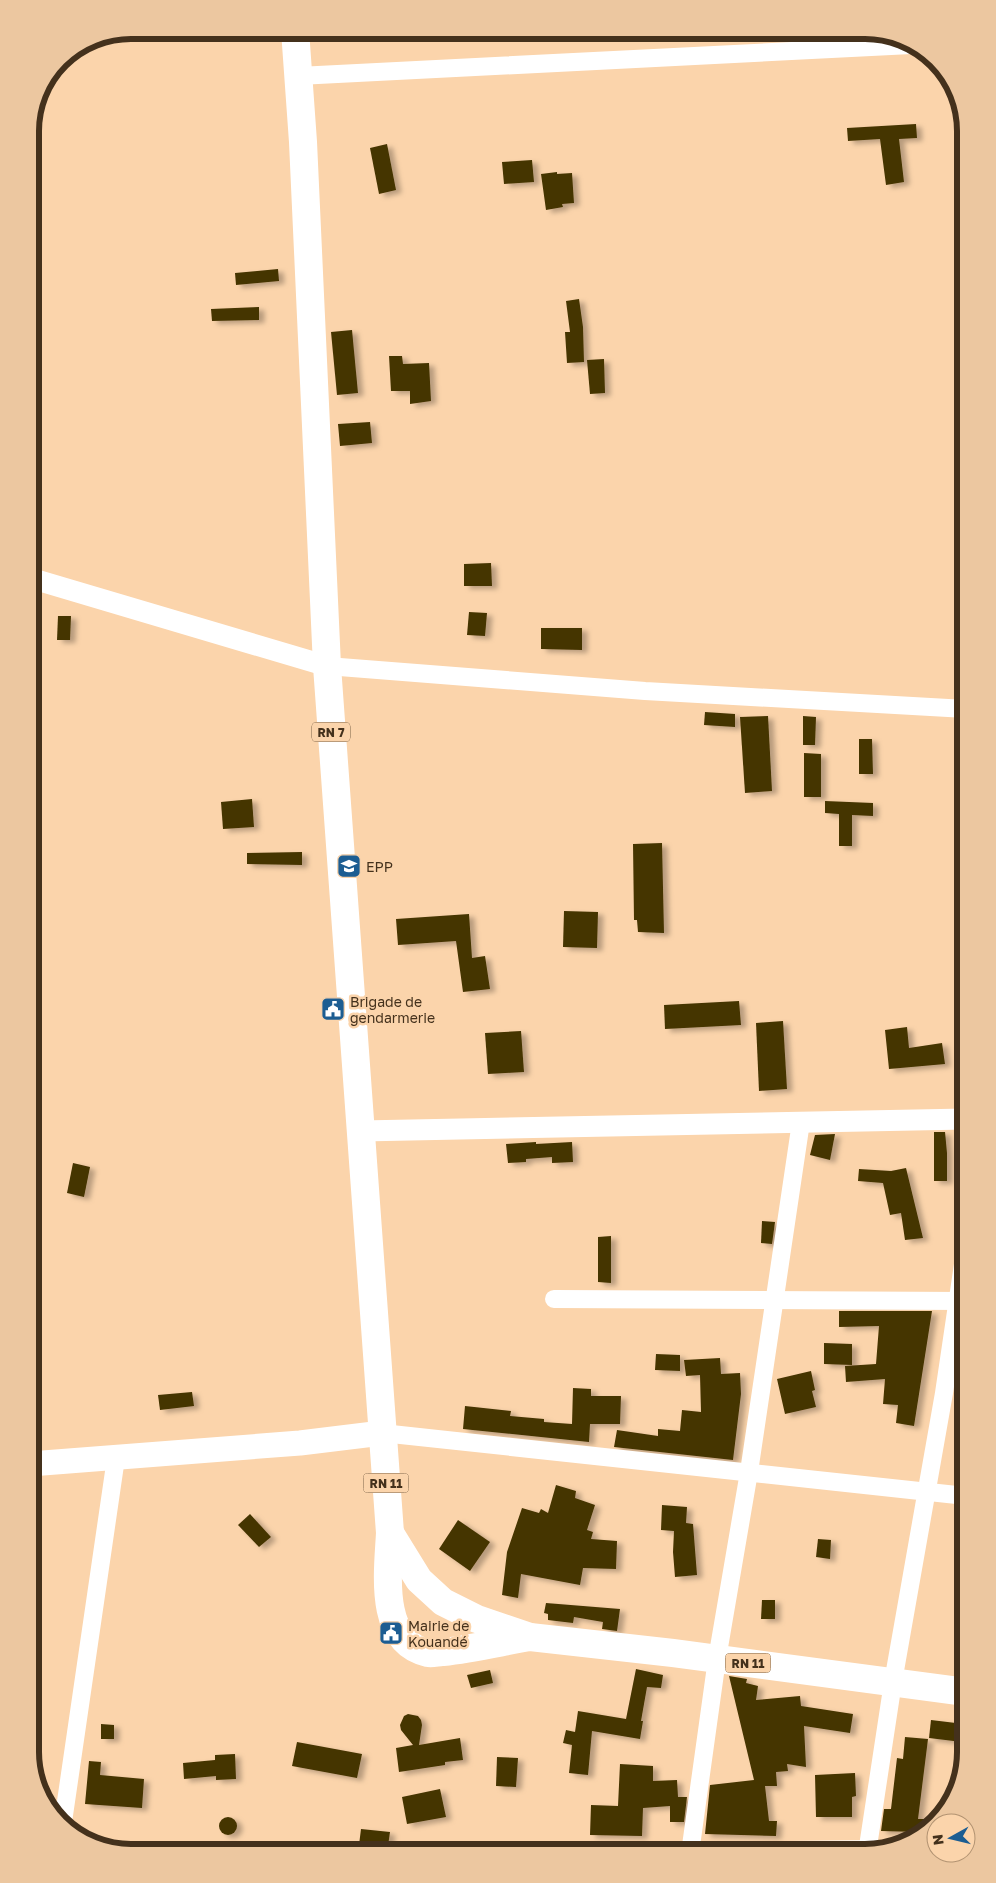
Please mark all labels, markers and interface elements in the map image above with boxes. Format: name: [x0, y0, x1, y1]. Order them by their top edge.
road number: RN 7: [312, 722, 350, 742]
school or university icon: EPP: [336, 853, 362, 879]
place label: EPP: [366, 858, 393, 875]
place label: Brigade de gendarmerie: [350, 993, 435, 1026]
public building icon: Brigade de gendarmerie: [320, 996, 346, 1022]
road number: RN 11: [364, 1474, 408, 1492]
place label: Mairie de Kouandé: [408, 1617, 469, 1650]
public building icon: Mairie de Kouandé: [378, 1620, 404, 1646]
road number: RN 11: [726, 1654, 770, 1672]
north arrow: [926, 1813, 976, 1863]
text: N: [928, 1833, 947, 1846]

